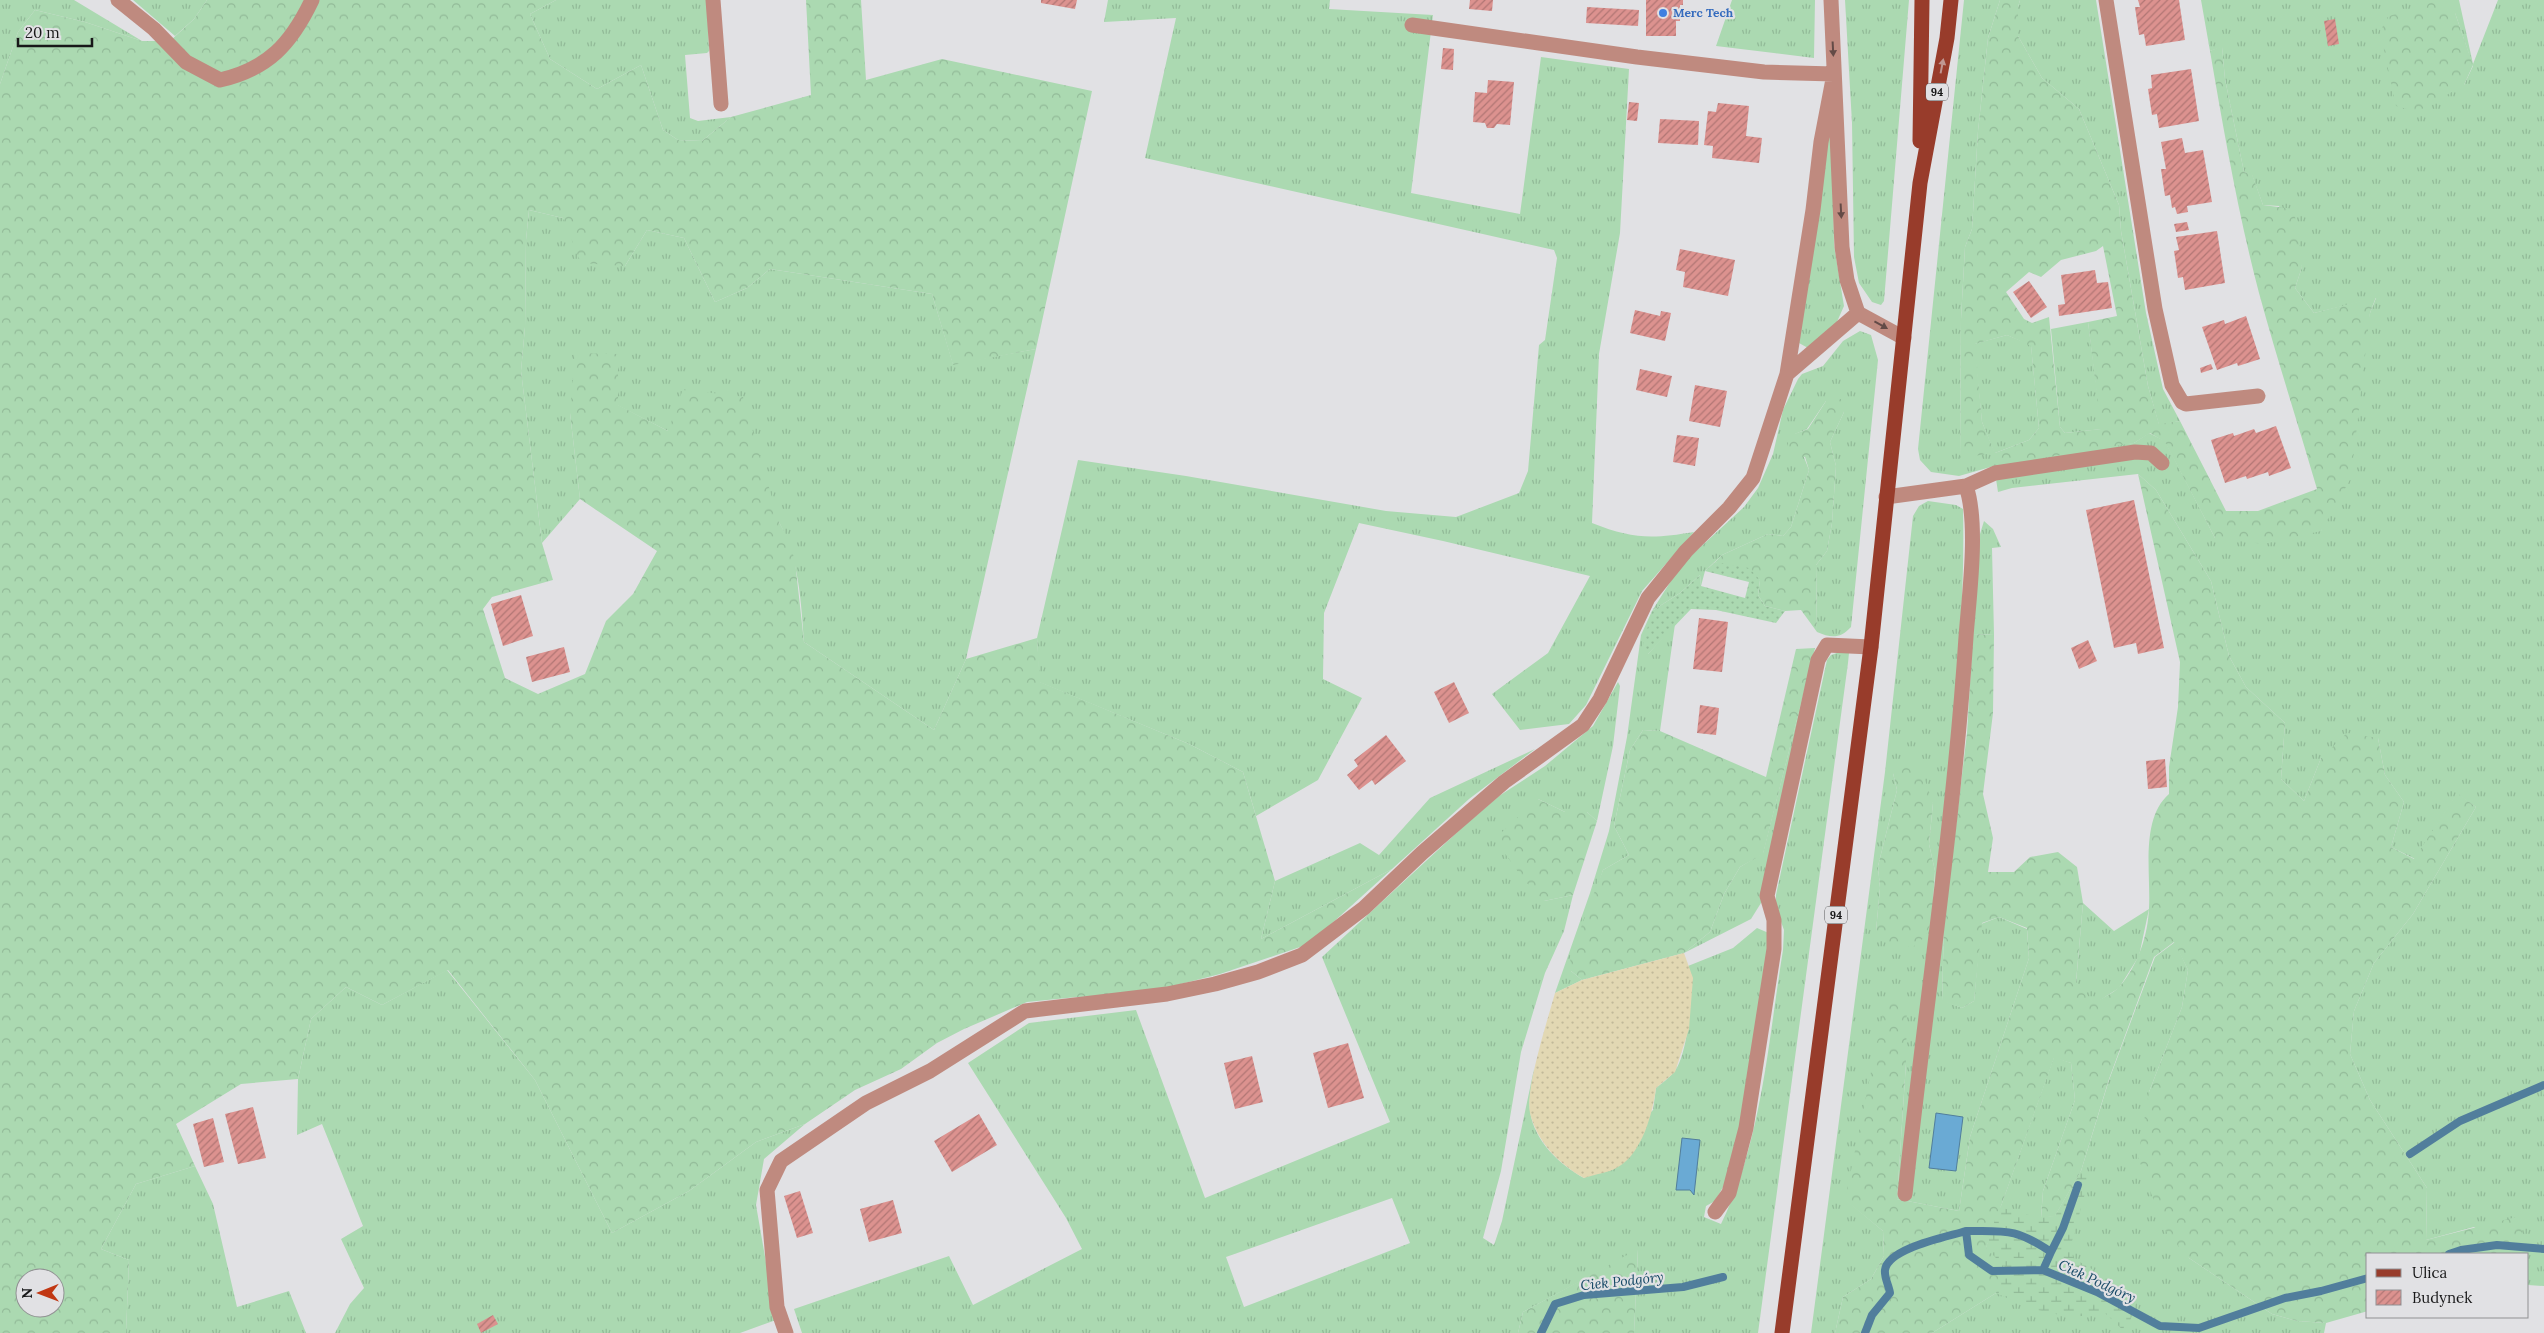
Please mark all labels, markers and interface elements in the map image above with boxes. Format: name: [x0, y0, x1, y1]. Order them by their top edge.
place label: Merc Tech: [1673, 5, 1734, 20]
marker: Merc Tech: [1657, 7, 1669, 19]
scale bar: [18, 15, 91, 47]
text: 20 m: [25, 23, 60, 42]
one-way arrow: [1830, 41, 1838, 57]
one-way arrow: [1938, 58, 1946, 74]
road number: 94: [1926, 84, 1948, 100]
one-way arrow: [1837, 203, 1845, 219]
one-way arrow: [1873, 321, 1888, 329]
road number: 94: [1825, 906, 1847, 924]
legend: [2366, 1253, 2529, 1318]
water label: Ciek Podgóry: [2055, 1255, 2139, 1307]
text: Ulica: [2412, 1263, 2448, 1282]
north arrow: [15, 1268, 65, 1318]
water label: Ciek Podgóry: [1580, 1268, 1664, 1294]
text: N: [18, 1287, 36, 1299]
text: Budynek: [2412, 1288, 2472, 1307]

